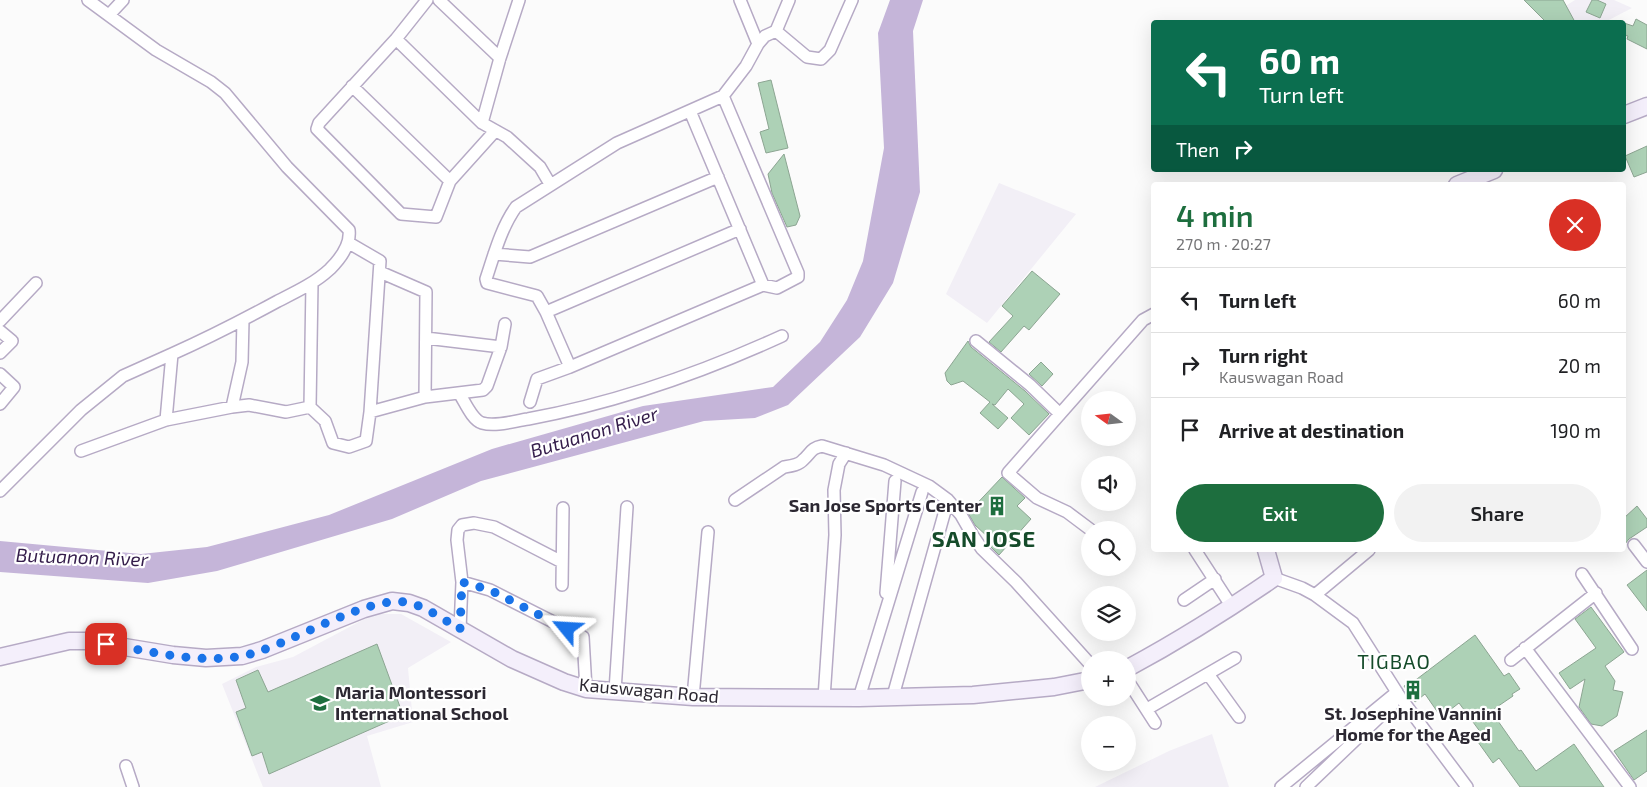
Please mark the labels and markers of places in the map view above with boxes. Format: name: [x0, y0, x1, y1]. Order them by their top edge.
place label: San Jose Sports Center: [789, 494, 982, 516]
building icon: San Jose Sports Center: [986, 495, 1008, 517]
pin: [85, 623, 127, 665]
building icon: St. Josephine Vannini Home for the Aged: [1402, 679, 1424, 701]
place label: Maria Montessori International School: [335, 681, 509, 724]
school or university icon: Maria Montessori International School: [309, 692, 331, 714]
place label: St. Josephine Vannini Home for the Aged: [1324, 702, 1502, 745]

